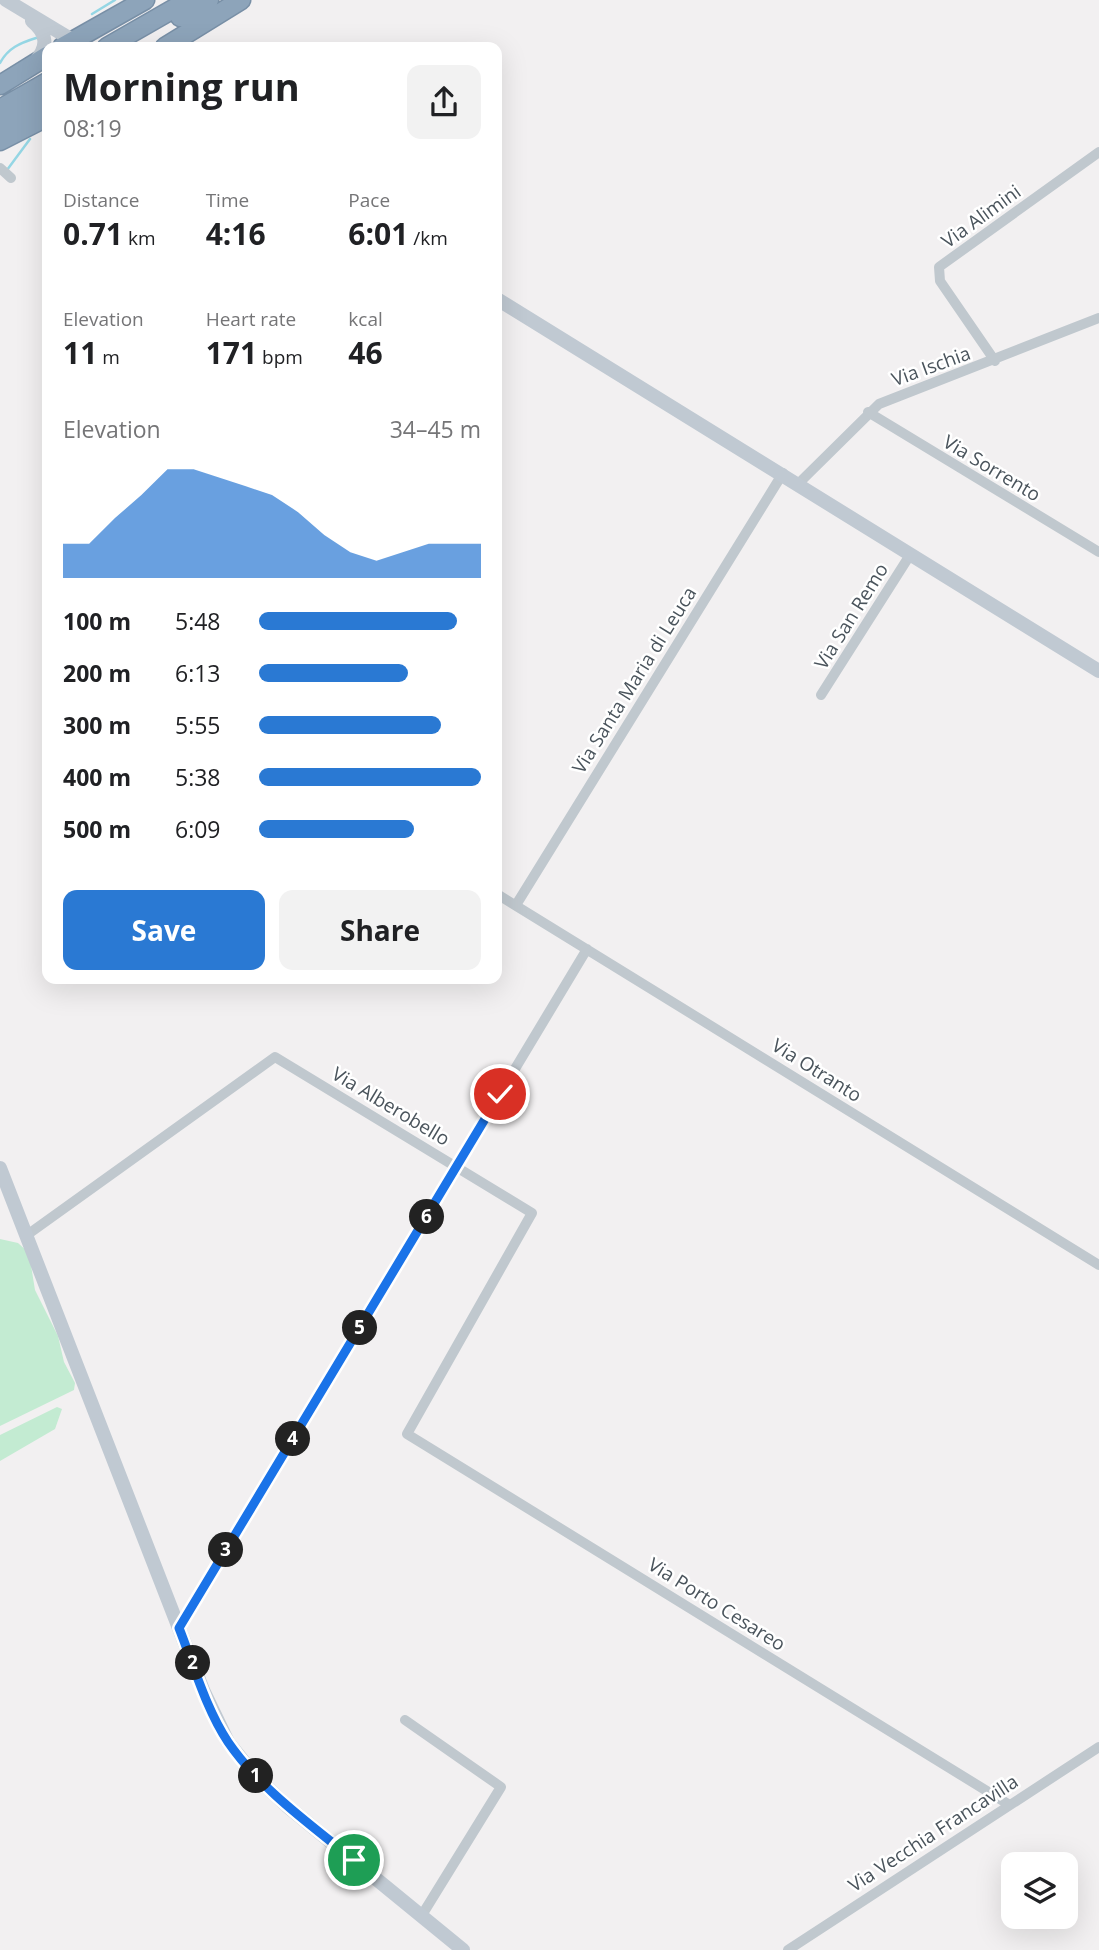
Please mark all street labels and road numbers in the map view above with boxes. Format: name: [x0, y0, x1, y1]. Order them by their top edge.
street label: Via Alimini: [936, 178, 1026, 254]
street label: Via Ischia: [888, 340, 974, 392]
street label: Via Sorrento: [938, 429, 1046, 507]
street label: Via San Remo: [808, 558, 894, 674]
street label: Via Santa Maria di Leuca: [566, 582, 702, 778]
street label: Via Otranto: [767, 1032, 867, 1108]
street label: Via Alberobello: [327, 1061, 455, 1151]
street label: Via Porto Cesareo: [643, 1551, 791, 1657]
street label: Via Vecchia Francavilla: [843, 1768, 1023, 1898]

